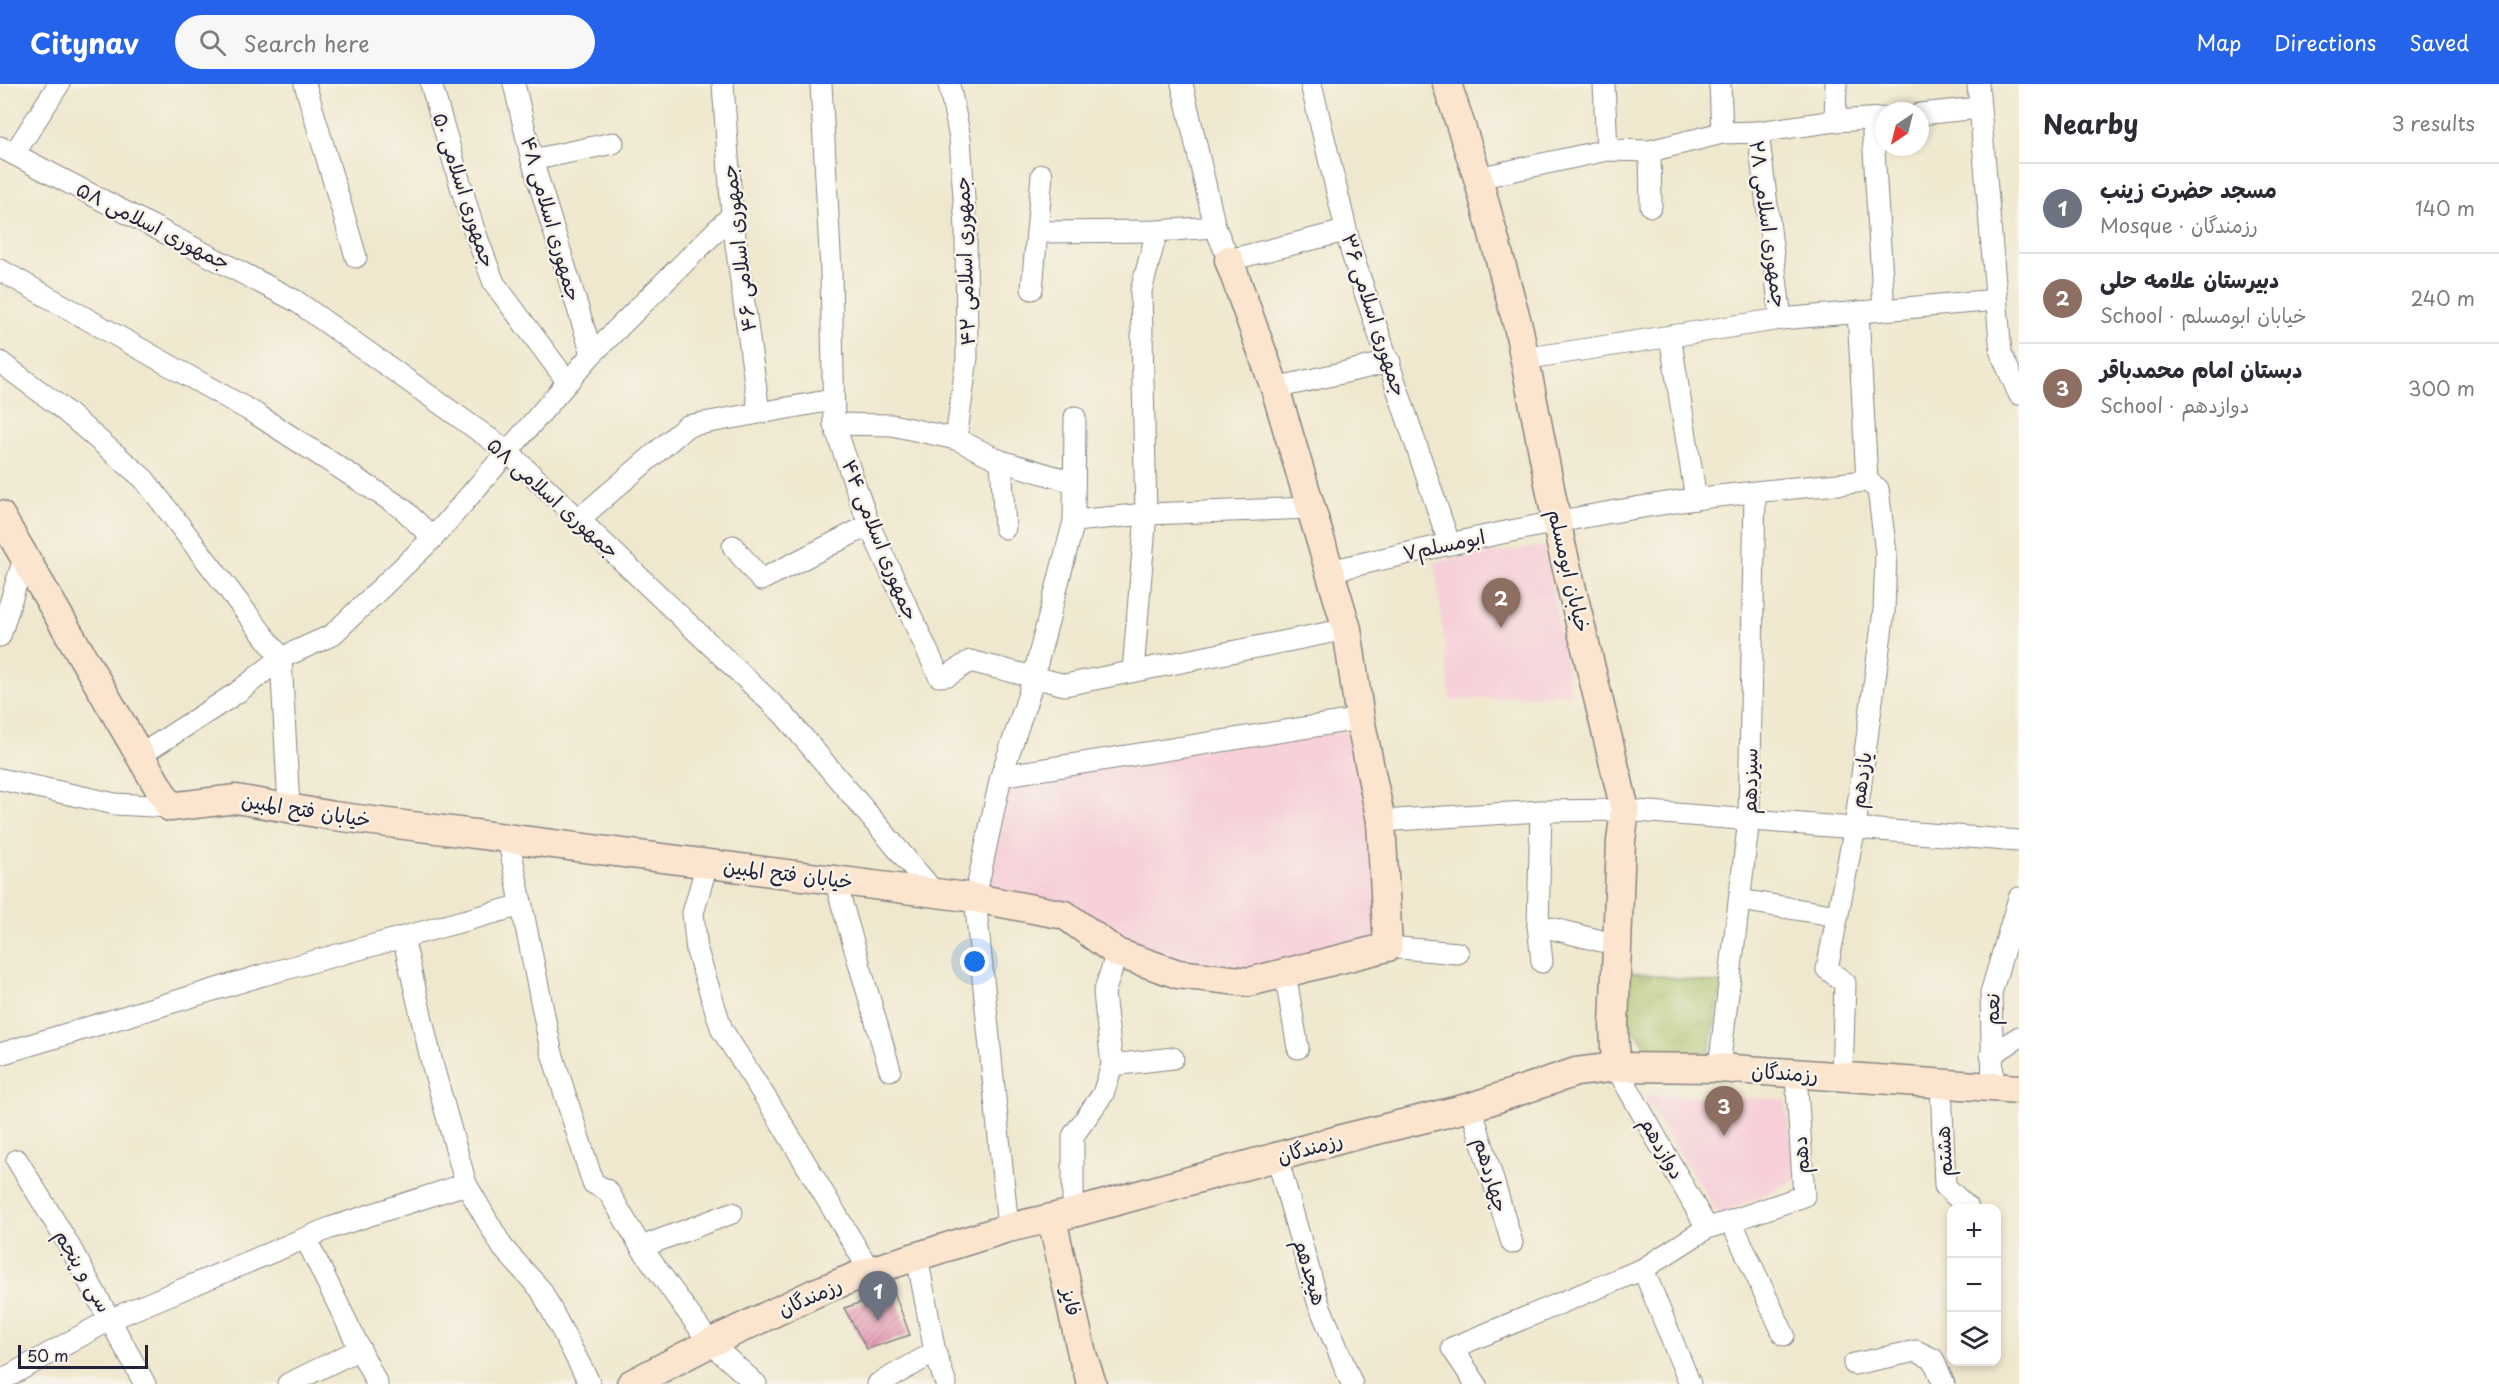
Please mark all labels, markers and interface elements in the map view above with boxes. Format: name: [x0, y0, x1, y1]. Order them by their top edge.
search box: [175, 15, 595, 69]
text: Citynav: [30, 21, 139, 64]
icon: search: [196, 26, 229, 59]
text: Search here: [244, 26, 370, 59]
text: Map: [2196, 26, 2241, 58]
text: Directions: [2274, 26, 2376, 58]
text: Saved: [2409, 26, 2469, 58]
north arrow: [1875, 102, 1929, 156]
text: Nearby: [2043, 104, 2138, 143]
street label: جمهوری اسلامی ۵۰: [426, 108, 504, 271]
text: 3 results: [2392, 108, 2475, 138]
street label: جمهوری اسلامی ۴۸: [514, 133, 590, 305]
street label: جمهوری اسلامی ۲۸: [1742, 138, 1796, 309]
street label: جمهوری اسلامی ۴۶: [713, 163, 763, 333]
text: مسجد حضرت زینب: [2100, 172, 2277, 205]
street label: جمهوری اسلامی ۵۸: [71, 173, 236, 277]
street label: جمهوری اسلامی ۴۲: [946, 176, 982, 346]
text: 1: [2058, 193, 2067, 223]
text: 140 m: [2415, 193, 2475, 223]
text: Mosque · رزمندگان: [2100, 210, 2258, 240]
street label: جمهوری اسلامی ۳۶: [1334, 229, 1415, 400]
text: دبیرستان علامه حلی: [2100, 262, 2279, 295]
text: 2: [2055, 283, 2070, 313]
text: 240 m: [2410, 283, 2475, 313]
text: School · خیابان ابومسلم: [2100, 300, 2307, 330]
text: دبستان امام محمدباقر: [2100, 352, 2302, 385]
text: 3: [2056, 373, 2069, 403]
text: 300 m: [2408, 373, 2475, 403]
text: School · دوازدهم: [2100, 390, 2249, 420]
street label: جمهوری اسلامی ۵۸: [481, 430, 626, 565]
street label: جمهوری اسلامی ۴۴: [835, 455, 927, 625]
street label: خیابان ابومسلم: [1540, 506, 1599, 635]
street label: ابومسلم۷: [1400, 521, 1488, 568]
pin: 2: [1482, 578, 1520, 628]
street label: سیزدهم: [1733, 748, 1767, 814]
street label: یازدهم: [1841, 750, 1880, 810]
street label: خیابان فتح المبین: [239, 784, 373, 834]
street label: خیابان فتح المبین: [722, 850, 855, 896]
your location: [960, 947, 989, 976]
street label: نعم: [1975, 992, 2008, 1026]
street label: رزمندگان: [1751, 1055, 1820, 1089]
pin: 3: [1704, 1086, 1744, 1136]
street label: دوازدهم: [1631, 1111, 1693, 1185]
street label: رزمندگان: [1273, 1123, 1346, 1171]
street label: هشتم: [1927, 1125, 1960, 1177]
street label: چهاردهم: [1466, 1134, 1517, 1216]
street label: دهم: [1784, 1135, 1817, 1175]
map controls: [1947, 1204, 2001, 1366]
button: +: [1947, 1204, 2001, 1258]
street label: سی و پنجم: [47, 1223, 120, 1318]
street label: هیجدهم: [1285, 1235, 1335, 1309]
button: −: [1947, 1258, 2001, 1312]
street label: رزمندگان: [773, 1269, 846, 1323]
pin: 1: [858, 1272, 898, 1321]
street label: فایز: [1054, 1283, 1090, 1319]
button: layers: [1947, 1312, 2001, 1366]
scale bar: [18, 1342, 148, 1370]
text: 50 m: [27, 1343, 68, 1367]

